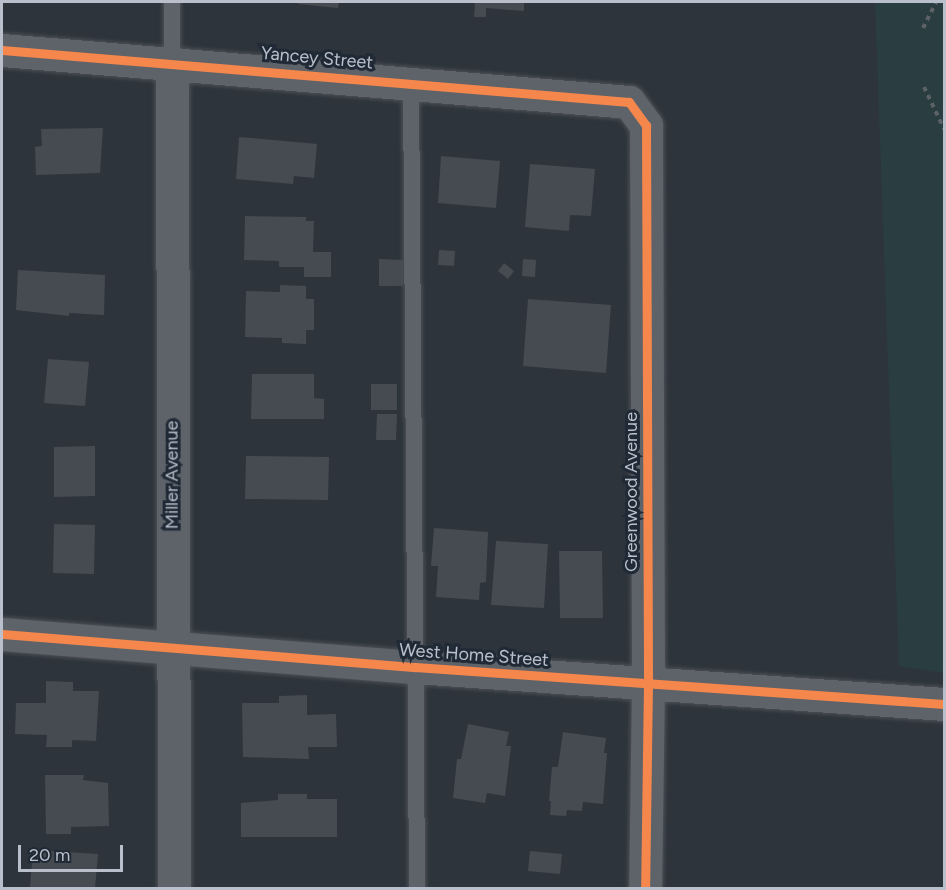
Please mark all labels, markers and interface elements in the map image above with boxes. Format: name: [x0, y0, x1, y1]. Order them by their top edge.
street label: Yancey Street: [260, 42, 374, 74]
street label: Greenwood Avenue: [620, 412, 642, 572]
street label: Miller Avenue: [161, 421, 183, 529]
street label: West Home Street: [398, 639, 550, 671]
scale bar: [21, 833, 126, 871]
text: 20 m: [29, 844, 70, 866]

